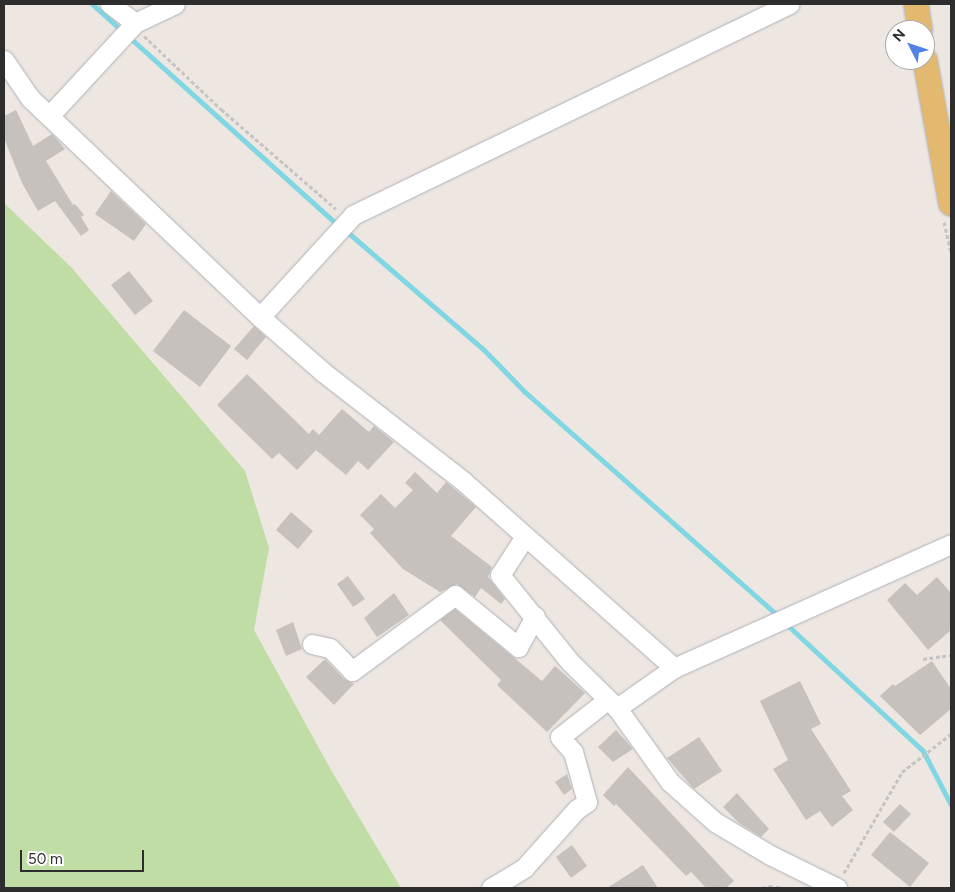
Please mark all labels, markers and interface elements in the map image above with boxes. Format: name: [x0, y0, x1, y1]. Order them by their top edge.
north arrow: [885, 20, 935, 70]
text: N: [889, 26, 909, 45]
scale bar: [22, 840, 146, 872]
text: 50 m: [28, 850, 63, 868]

